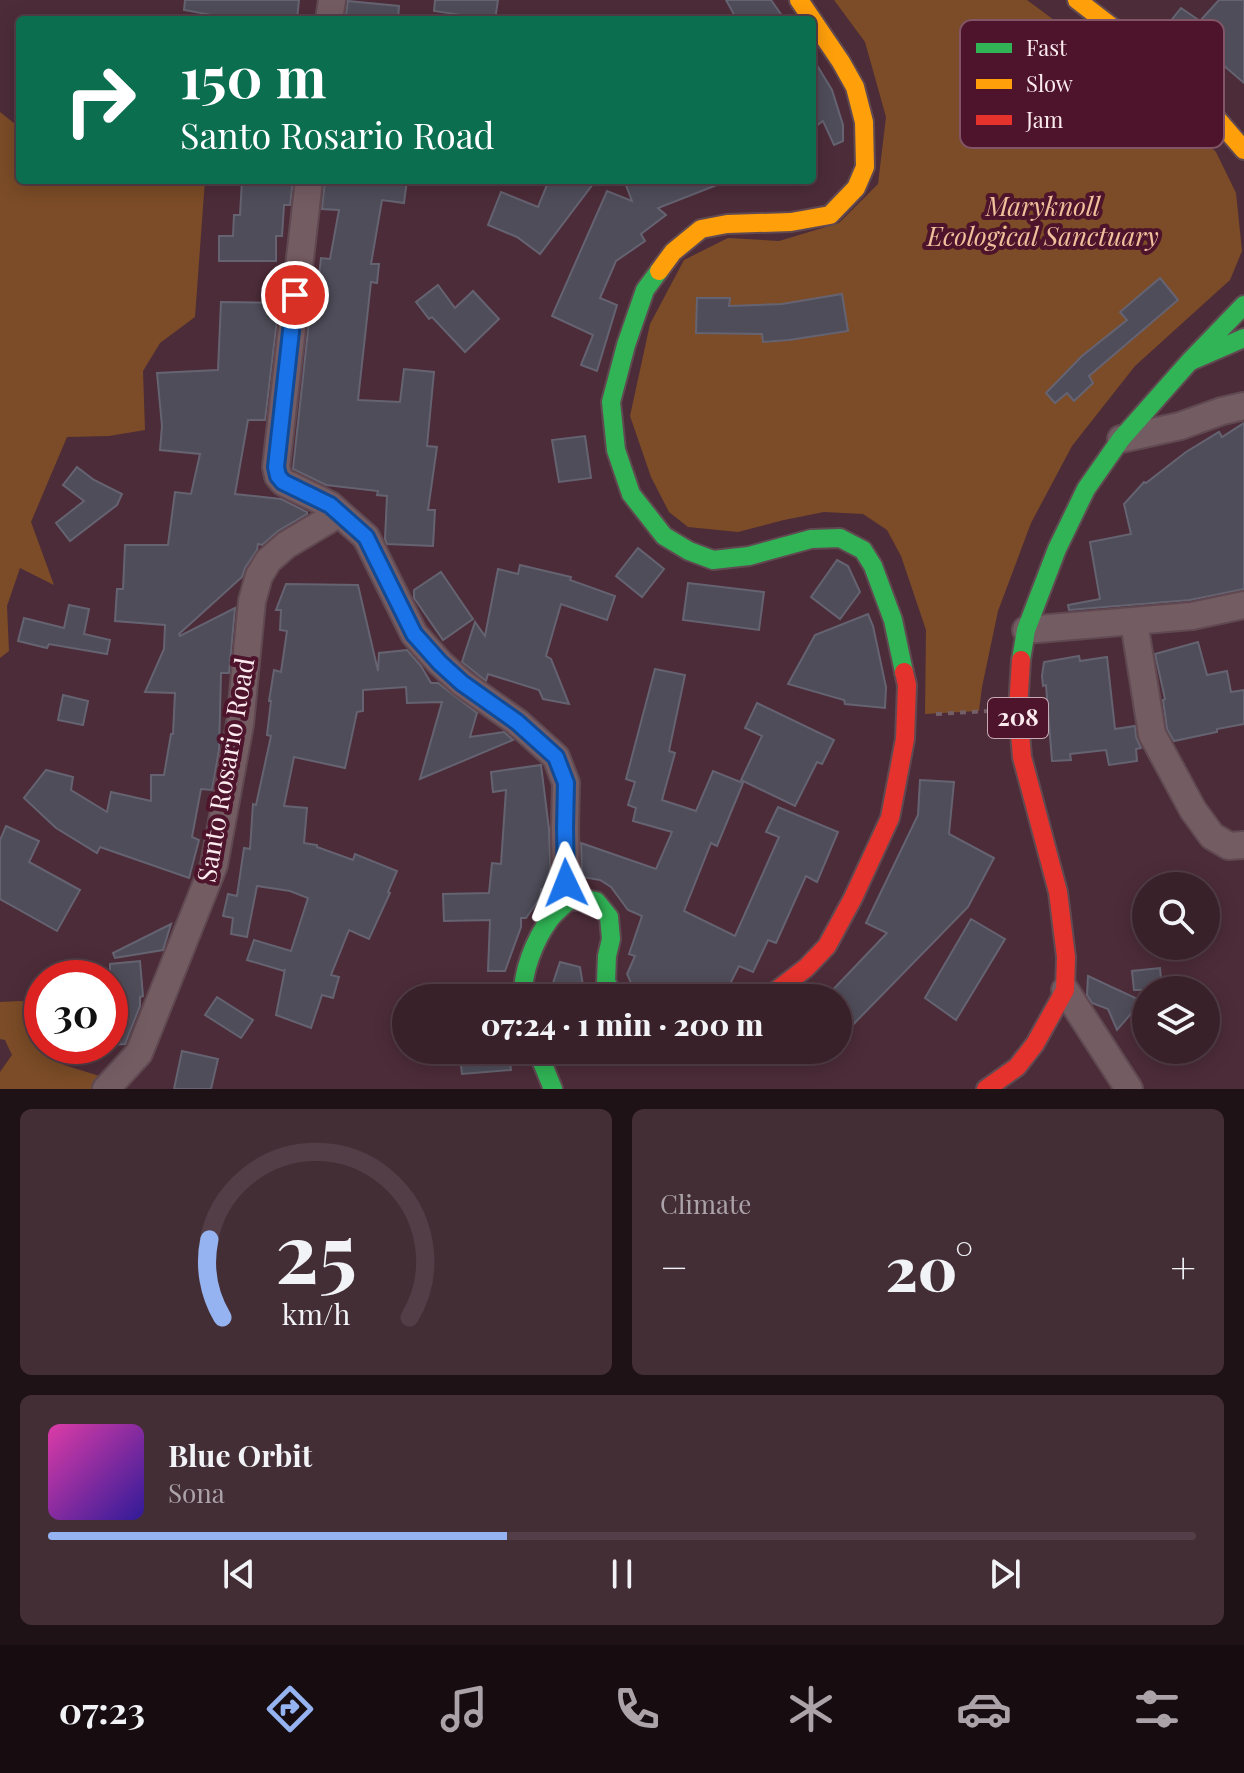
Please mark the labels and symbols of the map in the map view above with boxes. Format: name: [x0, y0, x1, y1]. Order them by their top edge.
legend: [960, 20, 1224, 148]
text: Fast: [1026, 32, 1068, 62]
text: Slow: [1026, 68, 1073, 98]
text: Jam: [1025, 104, 1064, 134]
park label: Maryknoll Ecological Sanctuary: [926, 188, 1159, 253]
pin: [261, 261, 329, 329]
street label: Santo Rosario Road: [188, 655, 261, 885]
road number: 208: [988, 698, 1048, 738]
position arrow: [524, 841, 608, 925]
speed limit sign: 30: [24, 960, 128, 1064]

